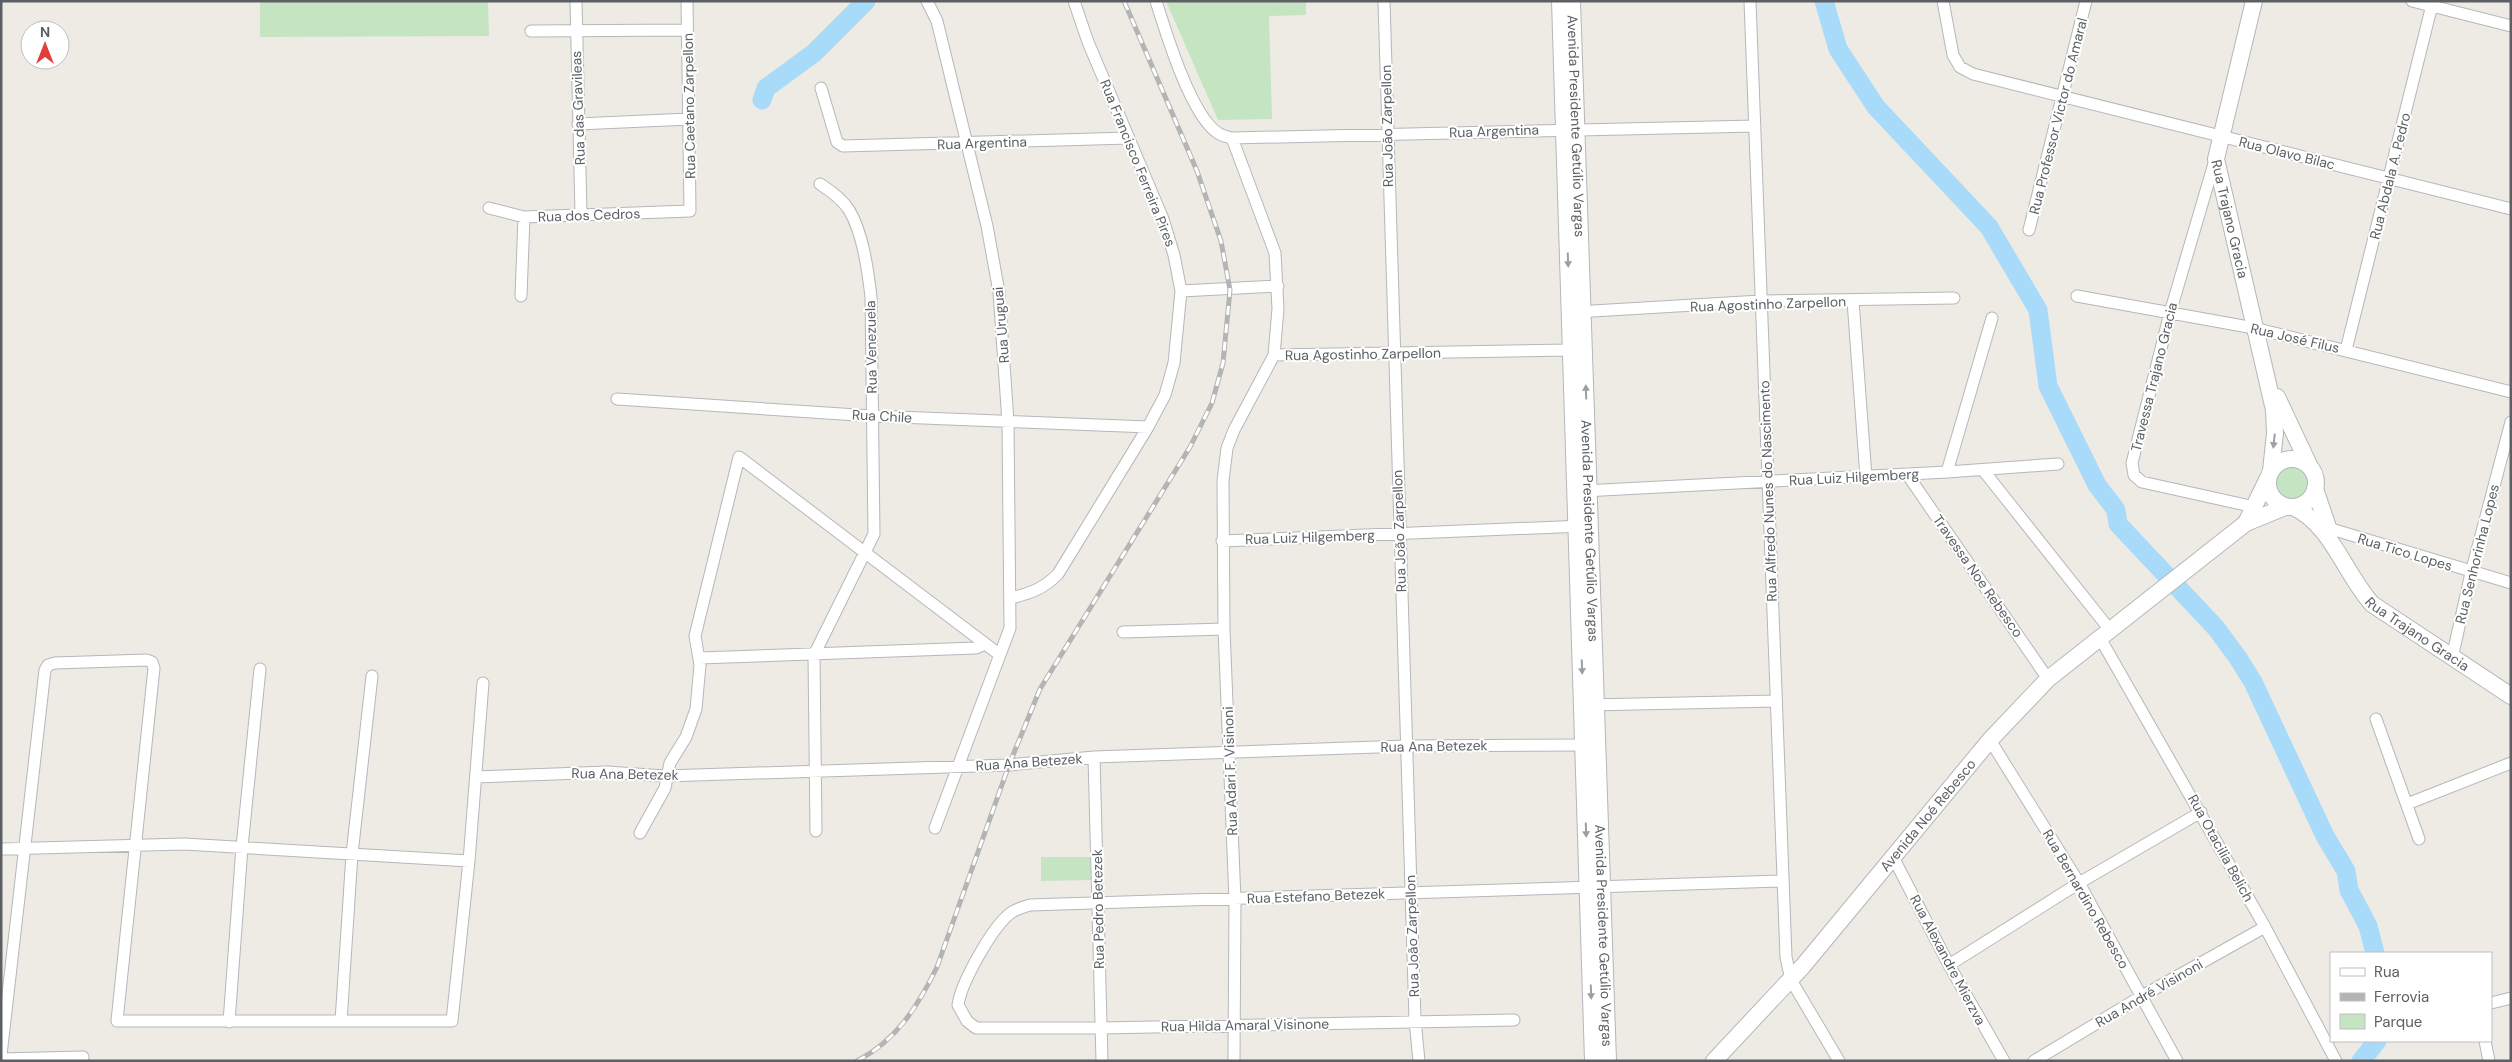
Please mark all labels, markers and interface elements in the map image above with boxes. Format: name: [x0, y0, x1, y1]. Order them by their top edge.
street label: Avenida Presidente Getúlio Vargas: [1563, 14, 1589, 237]
street label: Rua Professor Victor do Amaral: [2025, 16, 2091, 216]
north arrow: [20, 20, 70, 70]
text: N: [40, 23, 50, 41]
street label: Rua Caetano Zarpellon: [679, 33, 699, 179]
street label: Rua das Gravileas: [567, 51, 589, 165]
street label: Rua João Zarpellon: [1377, 65, 1397, 187]
street label: Rua Francisco Ferreira Pires: [1096, 77, 1180, 249]
street label: Rua Abdala A. Pedro: [2366, 111, 2414, 241]
street label: Rua Argentina: [1449, 120, 1539, 142]
street label: Rua Argentina: [937, 132, 1027, 154]
street label: Rua Olavo Bilac: [2237, 132, 2337, 174]
street label: Rua Trajano Gracia: [2207, 158, 2252, 280]
street label: Rua dos Cedros: [537, 204, 641, 226]
one-way arrow: [1565, 252, 1573, 268]
street label: Rua Uruguai: [989, 286, 1013, 364]
street label: Rua Agostinho Zarpellon: [1690, 292, 1846, 316]
street label: Rua Venezuela: [861, 300, 881, 394]
street label: Travessa Trajano Gracia: [2127, 300, 2181, 454]
street label: Rua José Filus: [2249, 319, 2341, 357]
street label: Rua Agostinho Zarpellon: [1285, 344, 1441, 364]
street label: Rua Alfredo Nunes do Nascimento: [1755, 380, 1781, 602]
one-way arrow: [1582, 384, 1590, 400]
street label: Rua Chile: [851, 405, 913, 427]
street label: Avenida Presidente Getúlio Vargas: [1577, 419, 1603, 642]
one-way arrow: [2270, 434, 2278, 450]
street label: Rua Luiz Hilgemberg: [1789, 465, 1920, 489]
street label: Rua João Zarpellon: [1388, 470, 1410, 592]
street label: Rua Senhorinha Lopes: [2451, 482, 2503, 626]
street label: Travessa Noe Rebesco: [1929, 511, 2027, 641]
street label: Rua Luiz Hilgemberg: [1245, 526, 1376, 548]
street label: Rua Tico Lopes: [2355, 529, 2455, 575]
street label: Rua Trajano Gracia: [2361, 593, 2473, 675]
one-way arrow: [1578, 659, 1586, 675]
street label: Rua Adari F. Visinoni: [1219, 706, 1241, 836]
street label: Rua Ana Betezek: [1380, 736, 1488, 756]
street label: Rua Ana Betezek: [975, 749, 1083, 775]
street label: Avenida Noé Rebesco: [1876, 755, 1980, 875]
street label: Rua Ana Betezek: [571, 764, 679, 784]
street label: Rua Otacilia Belich: [2184, 791, 2258, 905]
one-way arrow: [1582, 822, 1590, 838]
street label: Avenida Presidente Getúlio Vargas: [1591, 824, 1617, 1047]
street label: Rua Bernardino Rebesco: [2039, 826, 2133, 972]
street label: Rua Pedro Betezek: [1088, 849, 1108, 969]
street label: Rua João Zarpellon: [1401, 875, 1423, 997]
street label: Rua Estefano Betezek: [1246, 885, 1386, 907]
street label: Rua Alexandre Mierzva: [1906, 892, 1990, 1028]
legend: [2330, 952, 2492, 1042]
street label: Rua André Visinoni: [2092, 955, 2206, 1031]
text: Rua: [2374, 962, 2400, 982]
one-way arrow: [1587, 984, 1595, 1000]
text: Ferrovia: [2374, 987, 2429, 1007]
text: Parque: [2374, 1012, 2422, 1032]
street label: Rua Hilda Amaral Visinone: [1161, 1015, 1329, 1035]

